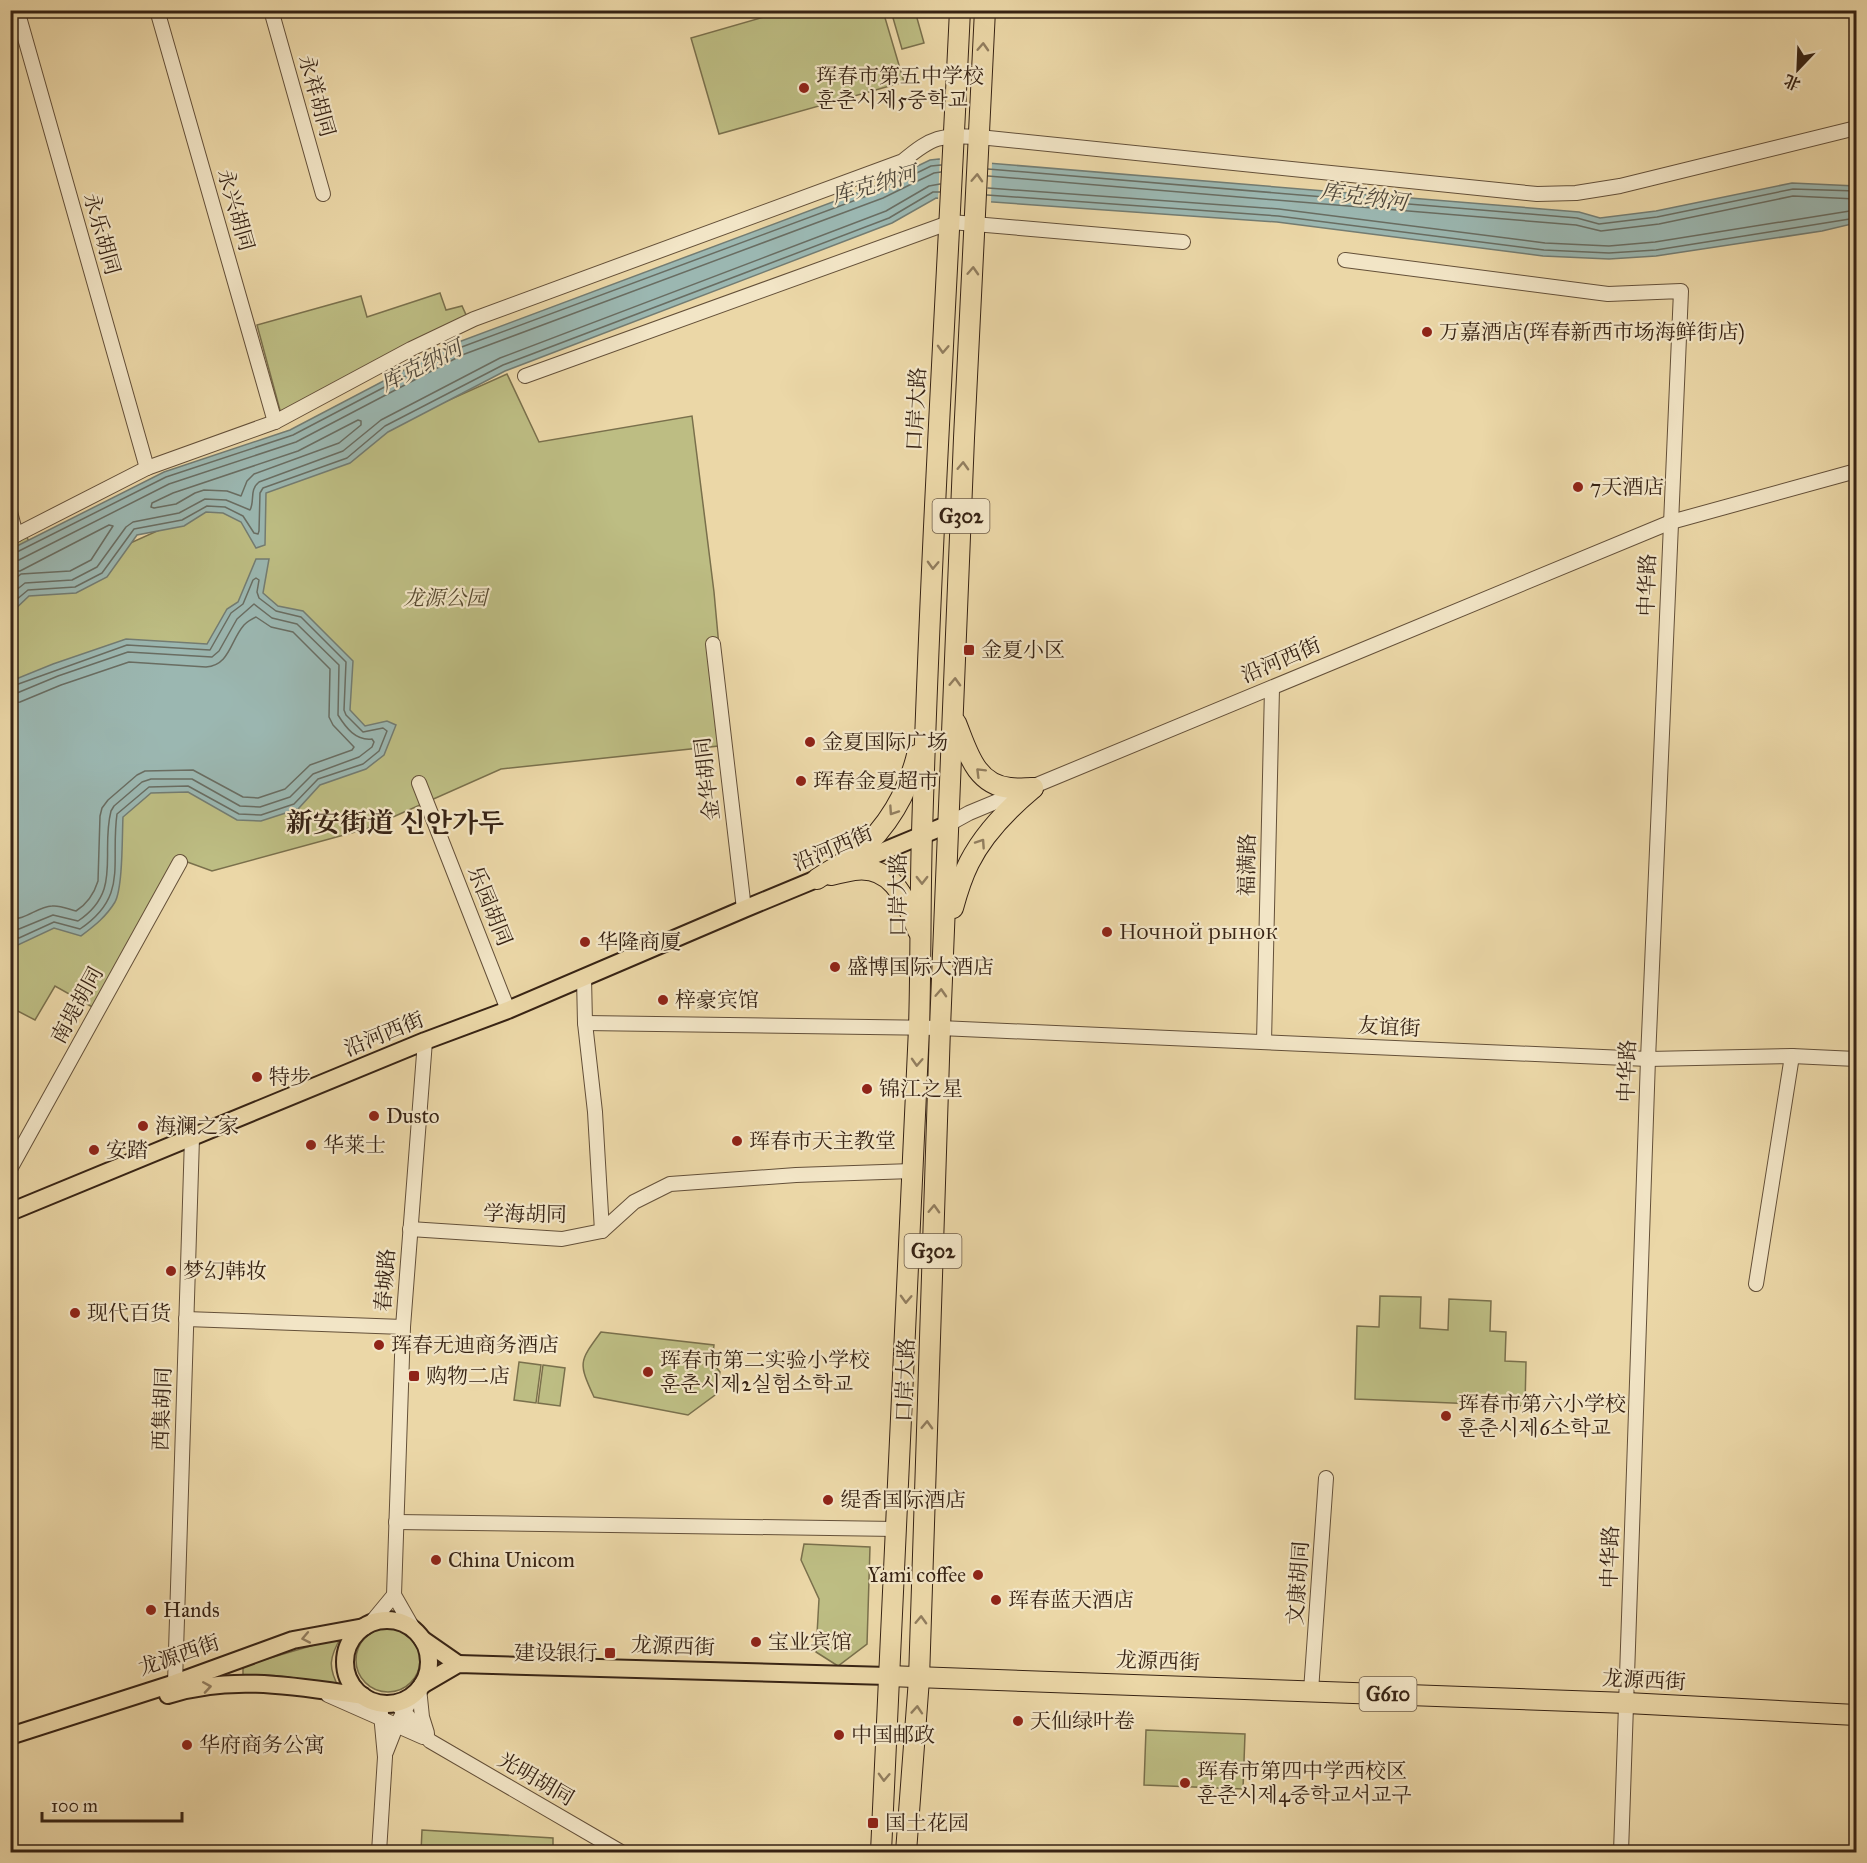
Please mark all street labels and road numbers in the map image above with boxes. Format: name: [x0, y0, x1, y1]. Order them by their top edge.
street label: 永祥胡同: [293, 52, 341, 140]
street label: 永兴胡同: [212, 166, 260, 254]
street label: 永乐胡同: [78, 190, 126, 278]
street label: 口岸大路: [901, 366, 931, 452]
road number: G302: [932, 499, 990, 533]
street label: 中华路: [1633, 553, 1661, 617]
street label: 沿河西街: [1237, 632, 1325, 688]
street label: 金华胡同: [689, 736, 725, 822]
street label: 沿河西街: [789, 820, 877, 876]
street label: 福满路: [1233, 833, 1261, 897]
street label: 口岸大路: [885, 853, 911, 937]
street label: 乐园胡同: [462, 862, 518, 950]
street label: 南堤胡同: [45, 962, 109, 1048]
street label: 沿河西街: [340, 1006, 428, 1062]
street label: 友谊街: [1357, 1012, 1421, 1042]
street label: 中华路: [1613, 1039, 1641, 1103]
street label: 学海胡同: [483, 1200, 567, 1228]
road number: G302: [904, 1234, 962, 1268]
street label: 春城路: [370, 1248, 400, 1312]
street label: 口岸大路: [891, 1338, 919, 1422]
street label: 西集胡同: [148, 1367, 176, 1451]
street label: 中华路: [1596, 1525, 1624, 1589]
street label: 文康胡同: [1282, 1540, 1314, 1626]
street label: 龙源西街: [135, 1629, 223, 1681]
street label: 龙源西街: [631, 1632, 715, 1660]
street label: 龙源西街: [1116, 1647, 1200, 1675]
street label: 龙源西街: [1601, 1665, 1687, 1695]
road number: G610: [1360, 1677, 1416, 1711]
street label: 光明胡同: [493, 1747, 579, 1811]

